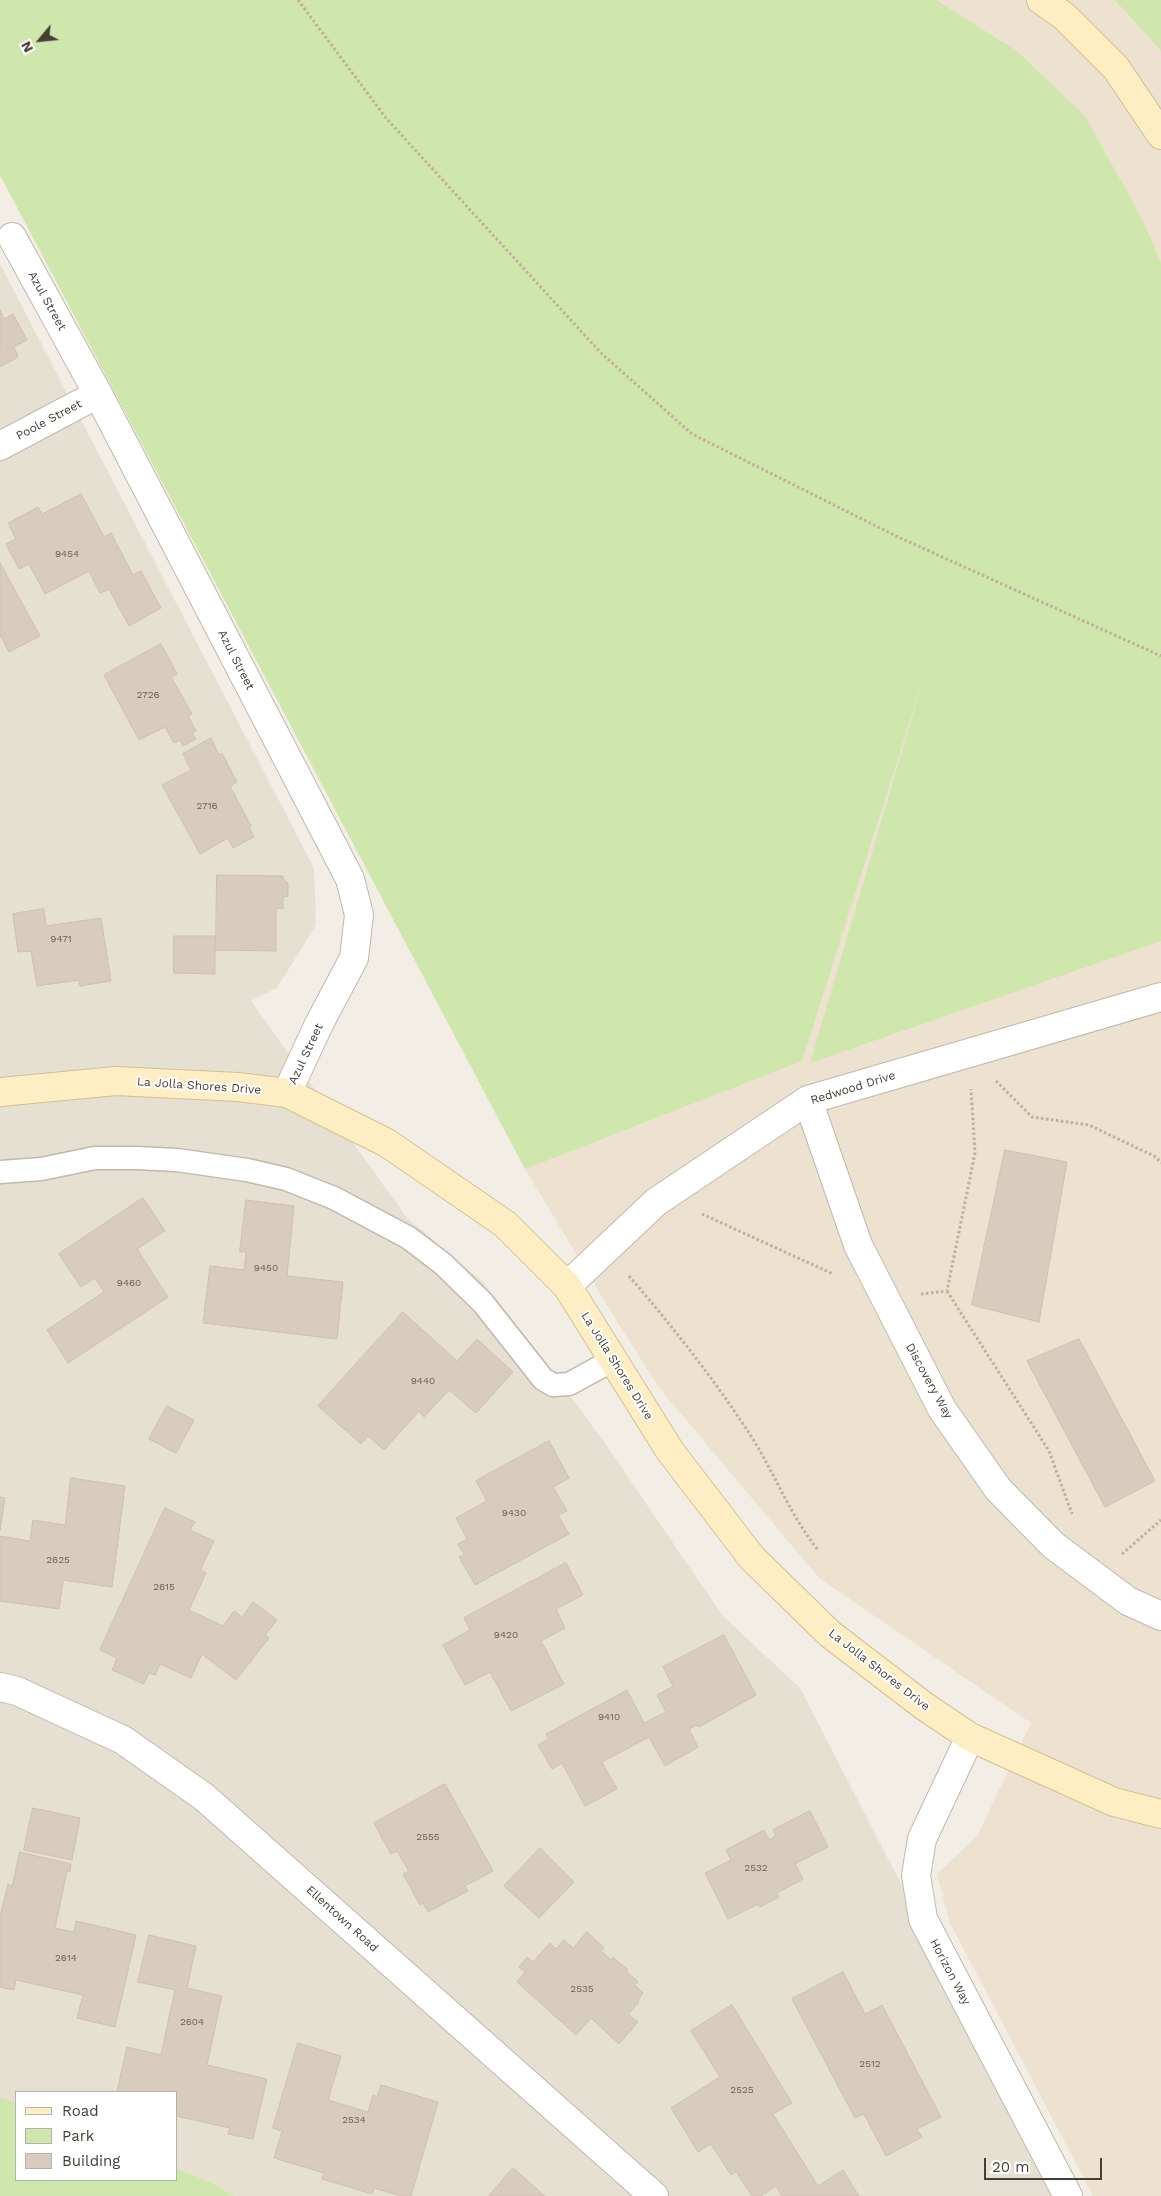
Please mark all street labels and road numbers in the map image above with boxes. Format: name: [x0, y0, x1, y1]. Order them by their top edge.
street label: Azul Street: [25, 269, 69, 333]
street label: Poole Street: [14, 397, 84, 443]
street label: Azul Street: [215, 627, 257, 693]
street label: Azul Street: [286, 1021, 326, 1087]
street label: Redwood Drive: [809, 1068, 897, 1108]
street label: La Jolla Shores Drive: [136, 1074, 262, 1098]
street label: La Jolla Shores Drive: [578, 1309, 656, 1423]
street label: Discovery Way: [902, 1341, 956, 1421]
street label: La Jolla Shores Drive: [826, 1626, 932, 1714]
street label: Ellentown Road: [303, 1883, 381, 1955]
street label: Horizon Way: [927, 1937, 973, 2007]

